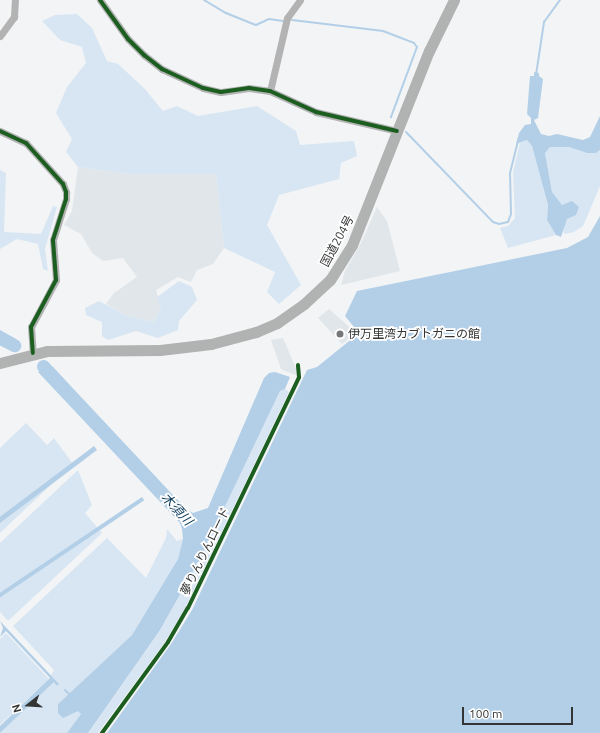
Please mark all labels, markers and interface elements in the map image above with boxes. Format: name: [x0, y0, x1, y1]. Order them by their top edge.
street label: 国道204号: [317, 213, 357, 269]
place label: 伊万里湾カブトガニの館: [348, 327, 480, 341]
marker: 伊万里湾カブトガニの館: [335, 329, 345, 339]
water label: 木須川: [158, 489, 196, 529]
street label: 夢りんりんロード: [177, 505, 233, 597]
north arrow: [8, 685, 48, 725]
scale bar: [464, 699, 575, 725]
text: N: [10, 703, 23, 714]
text: 100 m: [469, 707, 502, 720]

